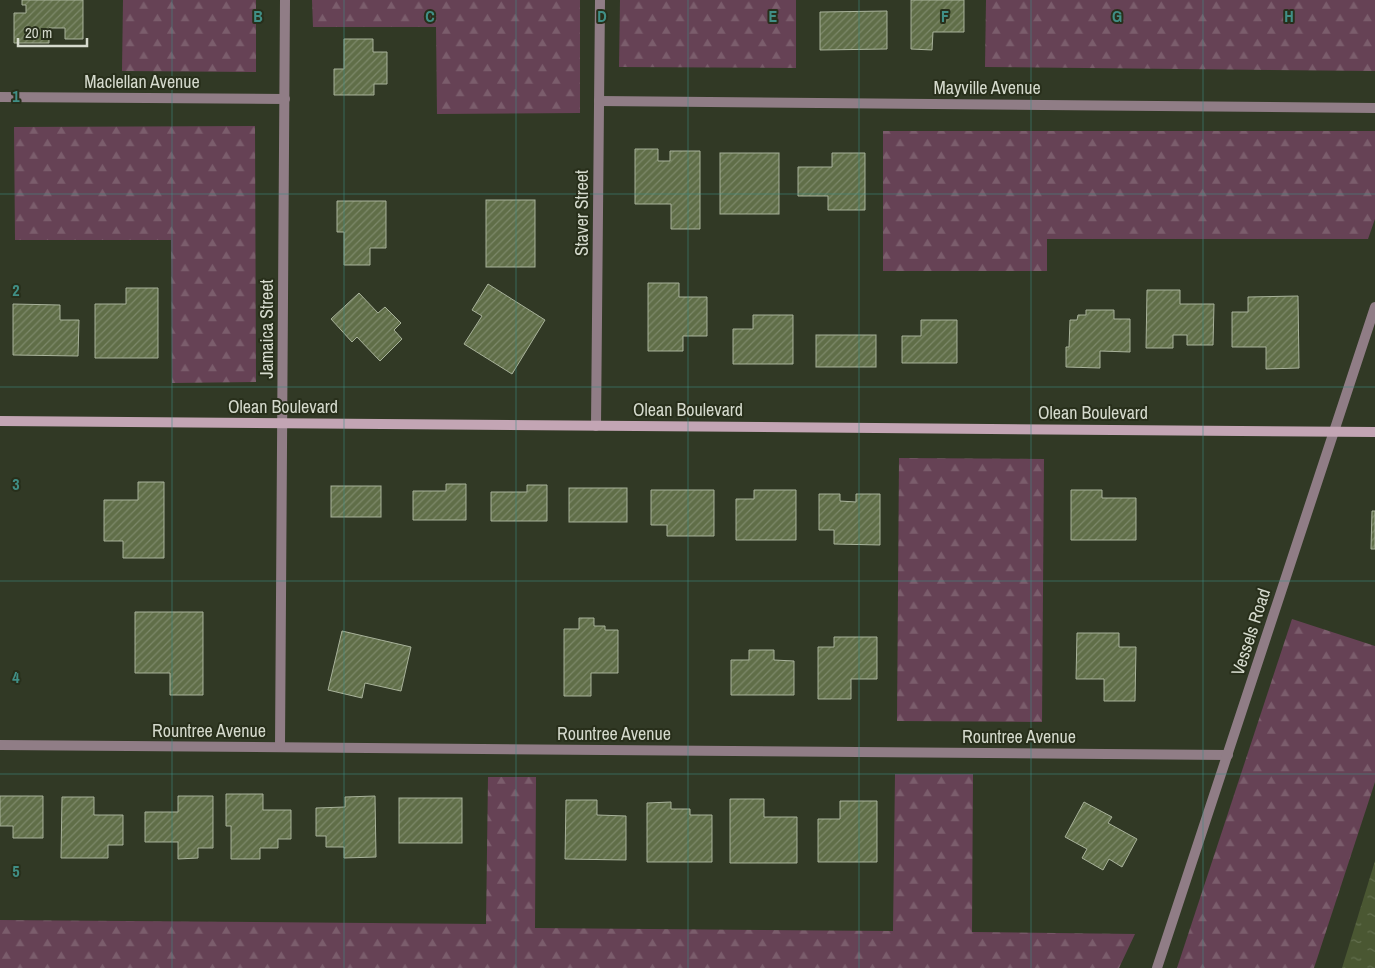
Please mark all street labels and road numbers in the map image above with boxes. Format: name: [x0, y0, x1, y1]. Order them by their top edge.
street label: Maclellan Avenue: [84, 69, 200, 94]
street label: Mayville Avenue: [933, 75, 1041, 100]
street label: Staver Street: [569, 170, 594, 256]
street label: Jamaica Street: [254, 279, 279, 379]
street label: Olean Boulevard: [228, 394, 338, 419]
street label: Olean Boulevard: [633, 397, 743, 422]
street label: Olean Boulevard: [1038, 400, 1148, 425]
street label: Vessels Road: [1225, 585, 1276, 679]
street label: Rountree Avenue: [152, 718, 266, 743]
street label: Rountree Avenue: [557, 721, 671, 746]
street label: Rountree Avenue: [962, 724, 1076, 749]

